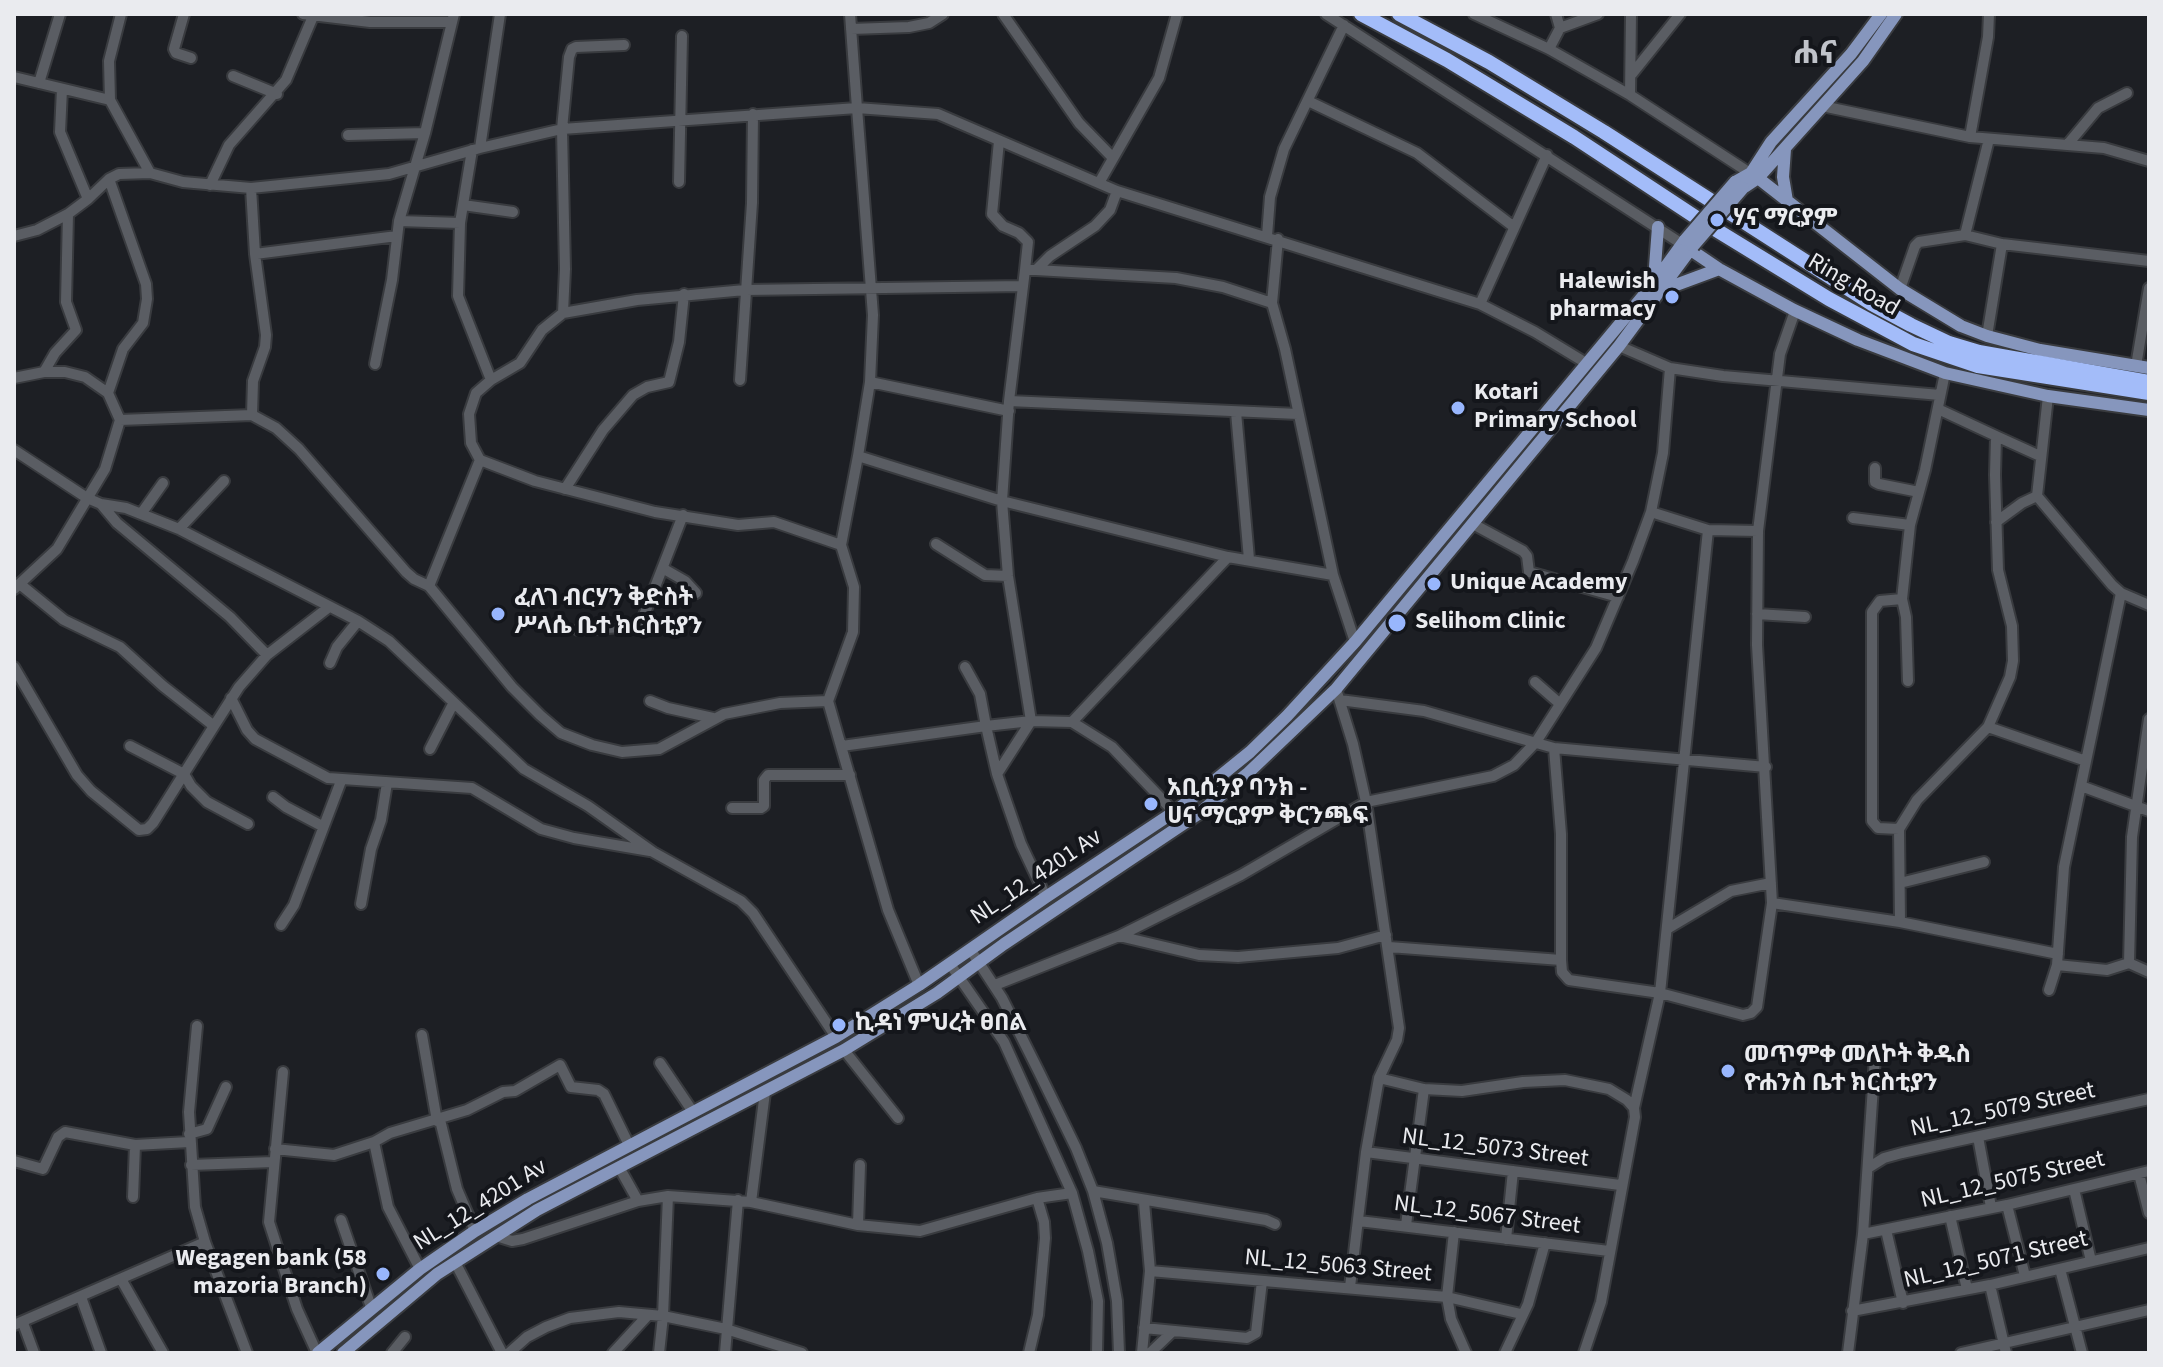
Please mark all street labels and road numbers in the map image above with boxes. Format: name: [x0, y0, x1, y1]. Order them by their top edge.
street label: Ring Road: [1802, 248, 1904, 324]
street label: NL_12_4201 Av: [966, 824, 1108, 932]
street label: NL_12_5079 Street: [1908, 1077, 2098, 1145]
street label: NL_12_5073 Street: [1400, 1123, 1590, 1175]
street label: NL_12_5075 Street: [1918, 1146, 2108, 1216]
street label: NL_12_4201 Av: [409, 1154, 553, 1258]
street label: NL_12_5067 Street: [1392, 1190, 1582, 1242]
street label: NL_12_5071 Street: [1901, 1226, 2091, 1296]
street label: NL_12_5063 Street: [1243, 1244, 1433, 1290]

